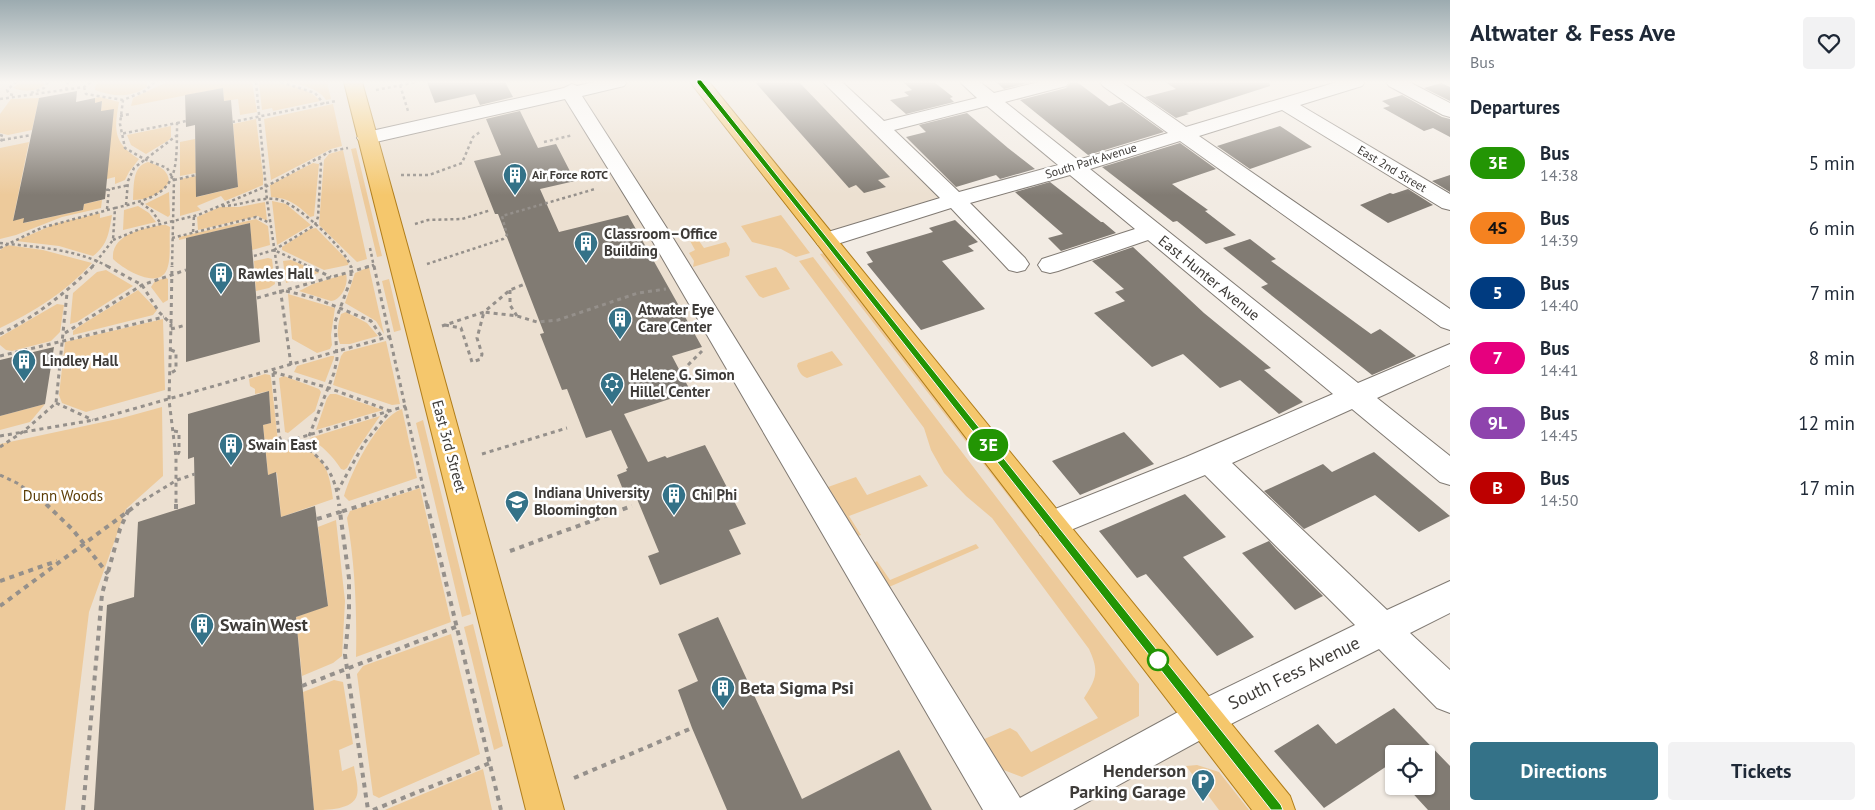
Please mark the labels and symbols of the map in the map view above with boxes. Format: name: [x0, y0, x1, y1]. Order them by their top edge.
street label: South Park Avenue: [1043, 139, 1139, 182]
street label: East 2nd Street: [1355, 142, 1430, 195]
building icon: Air Force ROTC: [502, 162, 528, 196]
place label: Air Force ROTC: [532, 167, 608, 182]
place label: Classroom–Office Building: [604, 224, 718, 260]
building icon: Classroom–Office Building: [573, 230, 599, 264]
street label: East Hunter Avenue: [1155, 231, 1264, 324]
building icon: Rawles Hall: [208, 261, 234, 295]
place label: Rawles Hall: [238, 264, 314, 283]
place label: Atwater Eye Care Center: [638, 300, 715, 336]
building icon: Atwater Eye Care Center: [607, 306, 633, 340]
building icon: Lindley Hall: [11, 348, 37, 382]
place label: Lindley Hall: [42, 351, 119, 370]
place label: Helene G. Simon Hillel Center: [630, 365, 735, 401]
synagogue icon: Helene G. Simon Hillel Center: [599, 371, 625, 405]
street label: East 3rd Street: [428, 398, 471, 494]
line badge: 3E: [966, 429, 1010, 461]
building icon: Swain East: [218, 432, 244, 466]
place label: Swain East: [248, 435, 318, 454]
building icon: Chi Phi: [661, 482, 687, 516]
place label: Indiana University Bloomington: [534, 483, 650, 519]
place label: Chi Phi: [692, 485, 737, 504]
park label: Dunn Woods: [23, 486, 103, 505]
school or university icon: Indiana University Bloomington: [504, 489, 530, 523]
building icon: Swain West: [189, 612, 215, 646]
place label: Swain West: [220, 613, 309, 636]
street label: South Fess Avenue: [1224, 631, 1363, 714]
unlabelled marker: [1147, 649, 1169, 671]
building icon: Beta Sigma Psi: [710, 675, 736, 709]
place label: Beta Sigma Psi: [740, 676, 854, 699]
place label: Henderson Parking Garage: [1070, 759, 1186, 803]
parking icon: Henderson Parking Garage: [1190, 768, 1216, 802]

